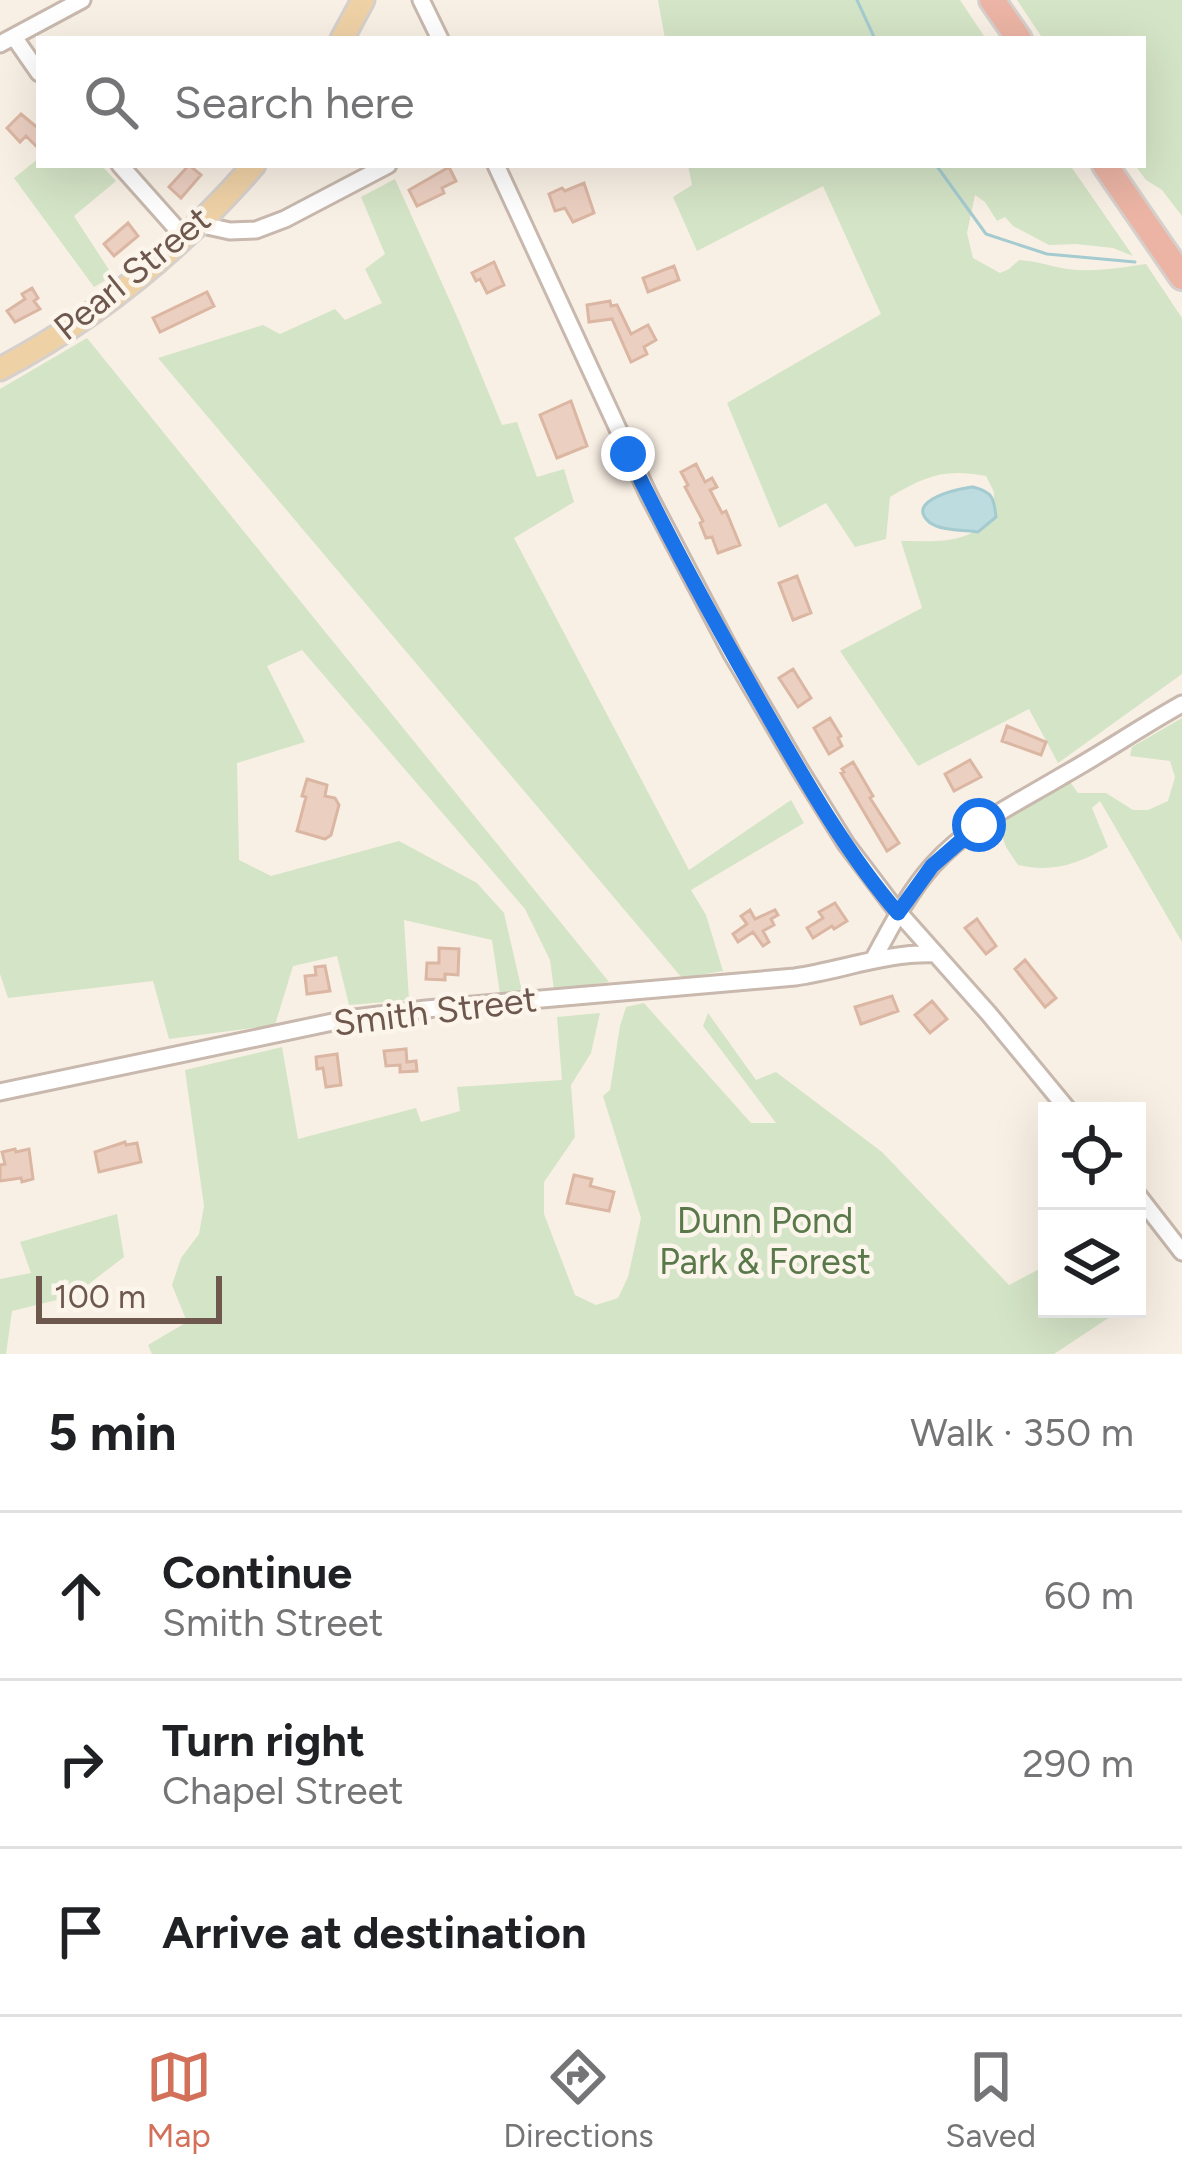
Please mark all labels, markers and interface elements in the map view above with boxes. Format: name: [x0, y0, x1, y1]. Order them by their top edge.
search box: [36, 36, 1146, 168]
icon: search: [78, 69, 144, 135]
text: Search here: [174, 75, 414, 129]
street label: Pearl Street: [45, 197, 219, 349]
route end: [601, 427, 655, 481]
route start: [952, 798, 1006, 852]
street label: Smith Street: [331, 977, 539, 1045]
map controls: [1038, 1102, 1146, 1318]
button: locate: [1038, 1102, 1146, 1210]
park label: Dunn Pond Park & Forest: [659, 1199, 871, 1283]
button: layers: [1038, 1210, 1146, 1318]
scale bar: [36, 1270, 222, 1323]
text: 100 m: [54, 1277, 146, 1316]
text: 5 min: [48, 1402, 177, 1463]
text: Walk · 350 m: [910, 1409, 1134, 1456]
text: Continue: [162, 1545, 352, 1599]
icon: ahead: [48, 1563, 114, 1629]
text: 60 m: [1044, 1572, 1134, 1619]
text: Smith Street: [162, 1599, 384, 1646]
text: Turn right: [162, 1713, 365, 1767]
icon: right: [48, 1731, 114, 1797]
text: 290 m: [1022, 1740, 1134, 1787]
text: Chapel Street: [162, 1767, 404, 1814]
icon: arrive: [48, 1899, 114, 1965]
text: Arrive at destination: [162, 1905, 586, 1959]
tab: Map: [146, 2044, 212, 2155]
tab: Directions: [503, 2044, 654, 2155]
tab: Saved: [945, 2044, 1036, 2155]

